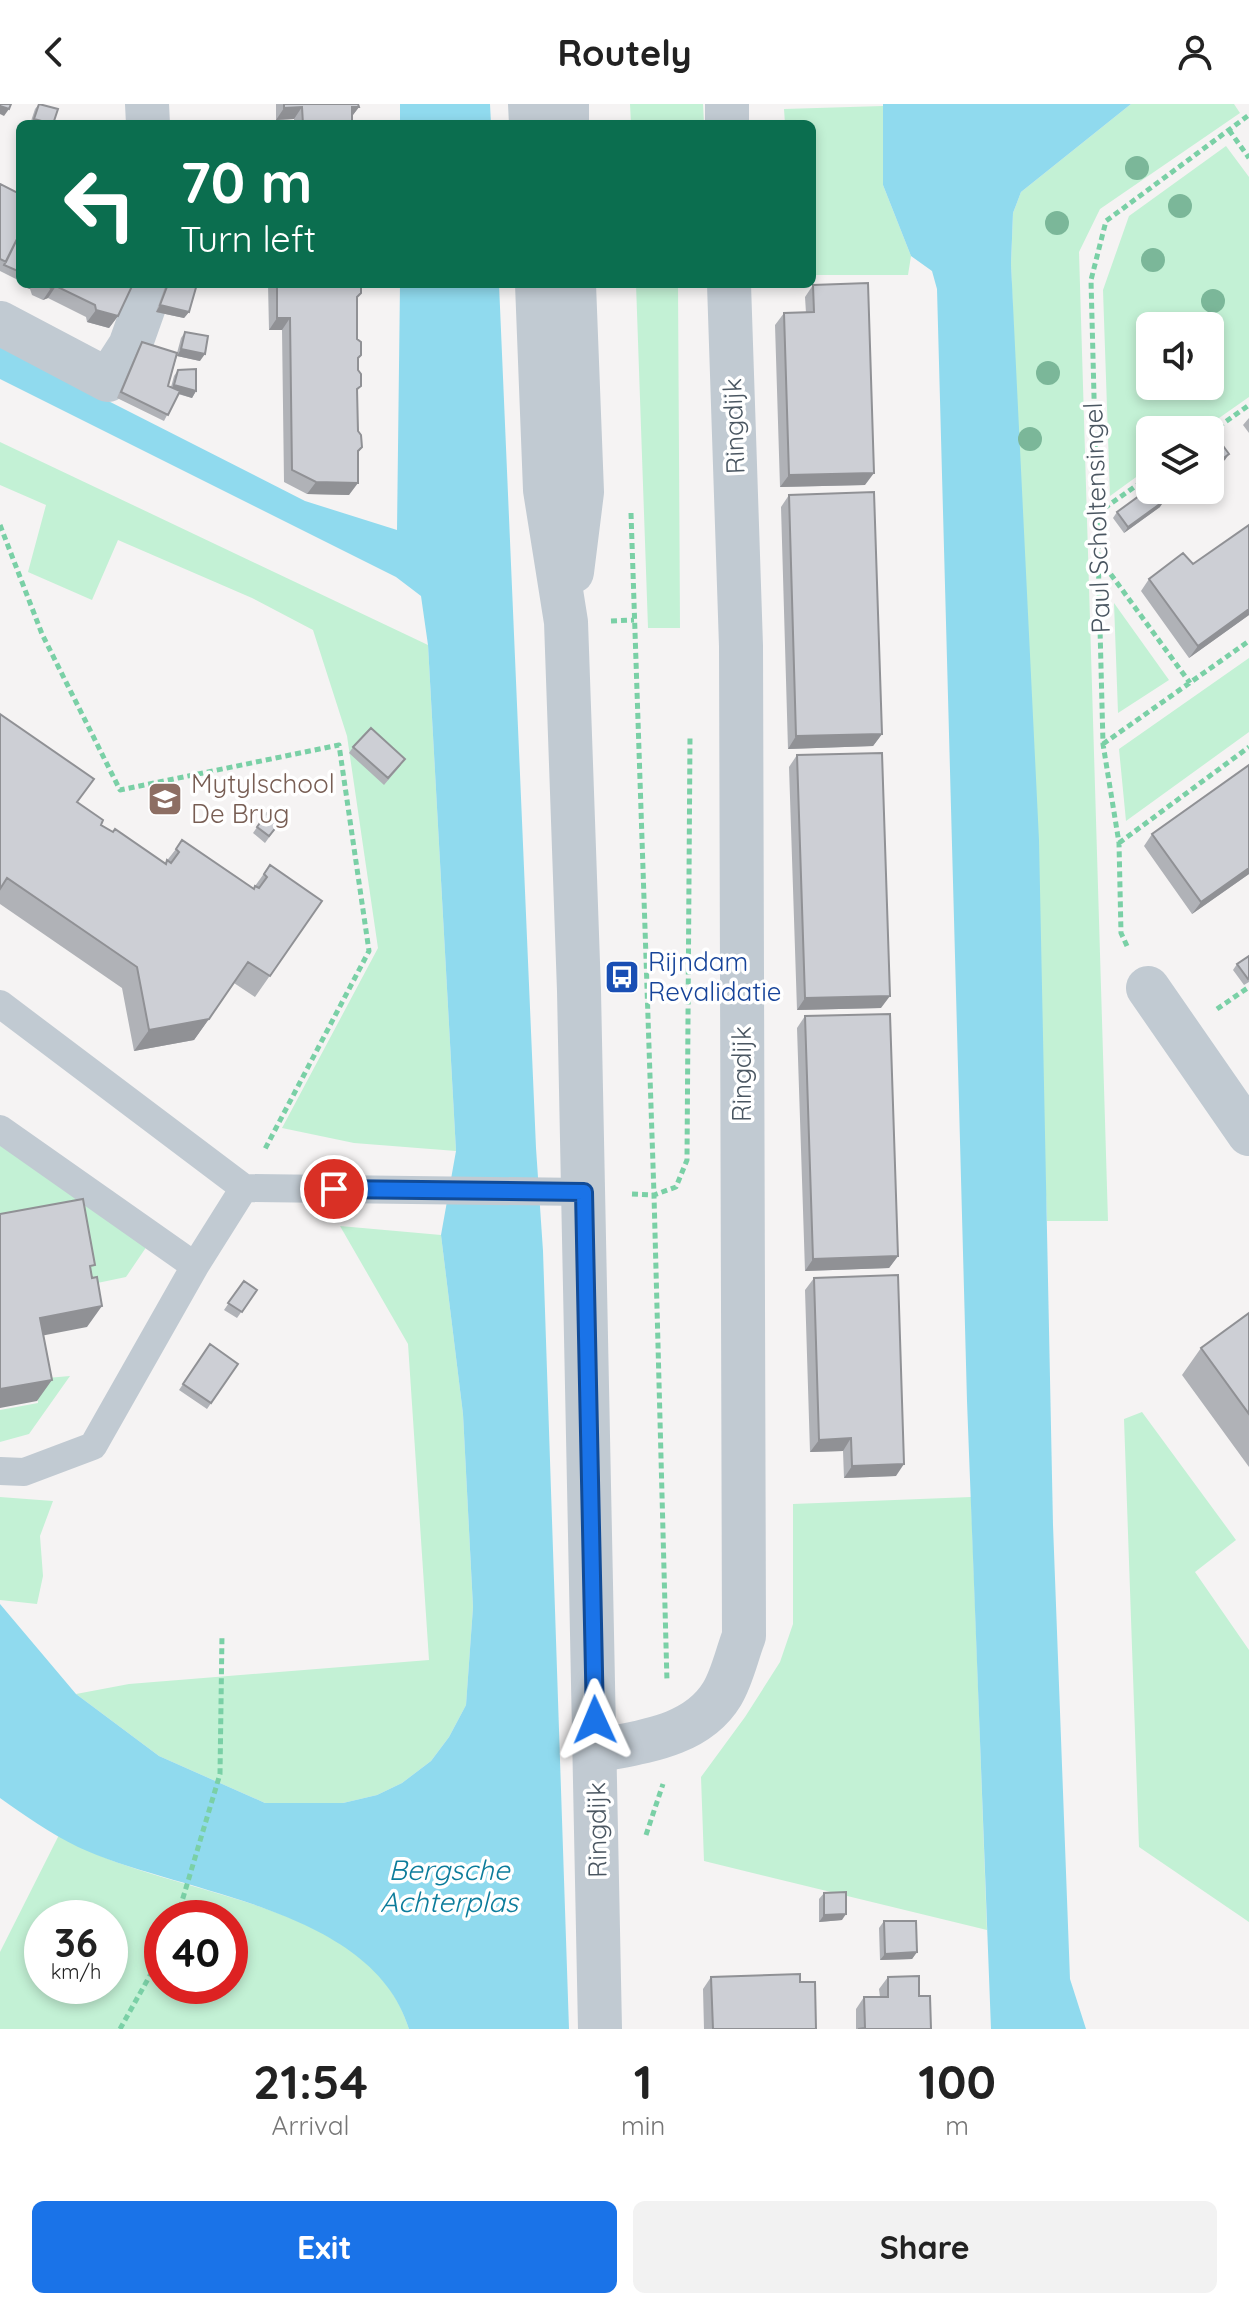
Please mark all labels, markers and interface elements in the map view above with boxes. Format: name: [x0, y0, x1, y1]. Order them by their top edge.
icon: back: [32, 30, 76, 74]
text: Routely: [557, 30, 692, 75]
icon: person: [1173, 30, 1217, 74]
text: 70 m: [180, 147, 312, 217]
icon: left: [48, 152, 152, 256]
text: Turn left: [180, 216, 316, 261]
map controls: [1136, 312, 1224, 504]
button: sound: [1136, 312, 1224, 400]
street label: Ringdijk: [715, 377, 752, 475]
street label: Paul Scholtensingel: [1076, 402, 1117, 634]
button: layers: [1136, 416, 1224, 504]
place label: Mytylschool De Brug: [191, 767, 335, 830]
school or university icon: Mytylschool De Brug: [146, 780, 184, 818]
place label: Rijndam Revalidatie: [648, 945, 781, 1008]
bus stop icon: Rijndam Revalidatie: [603, 958, 641, 996]
street label: Ringdijk: [725, 1026, 758, 1122]
pin: [300, 1155, 368, 1223]
icon: arrive: [312, 1167, 356, 1211]
position arrow: [553, 1678, 637, 1762]
street label: Ringdijk: [579, 1782, 614, 1878]
water label: Bergsche Achterplas: [380, 1852, 520, 1919]
speed limit sign: 40: [144, 1900, 248, 2004]
text: 36: [54, 1917, 98, 1967]
text: km/h: [51, 1959, 101, 1984]
text: 21:54: [253, 2051, 368, 2111]
text: 1: [634, 2051, 653, 2111]
text: 100: [918, 2051, 996, 2111]
text: Arrival: [272, 2109, 349, 2142]
text: min: [621, 2109, 665, 2142]
text: m: [945, 2109, 969, 2142]
button: Exit: [32, 2201, 617, 2293]
button: Share: [633, 2201, 1217, 2293]

